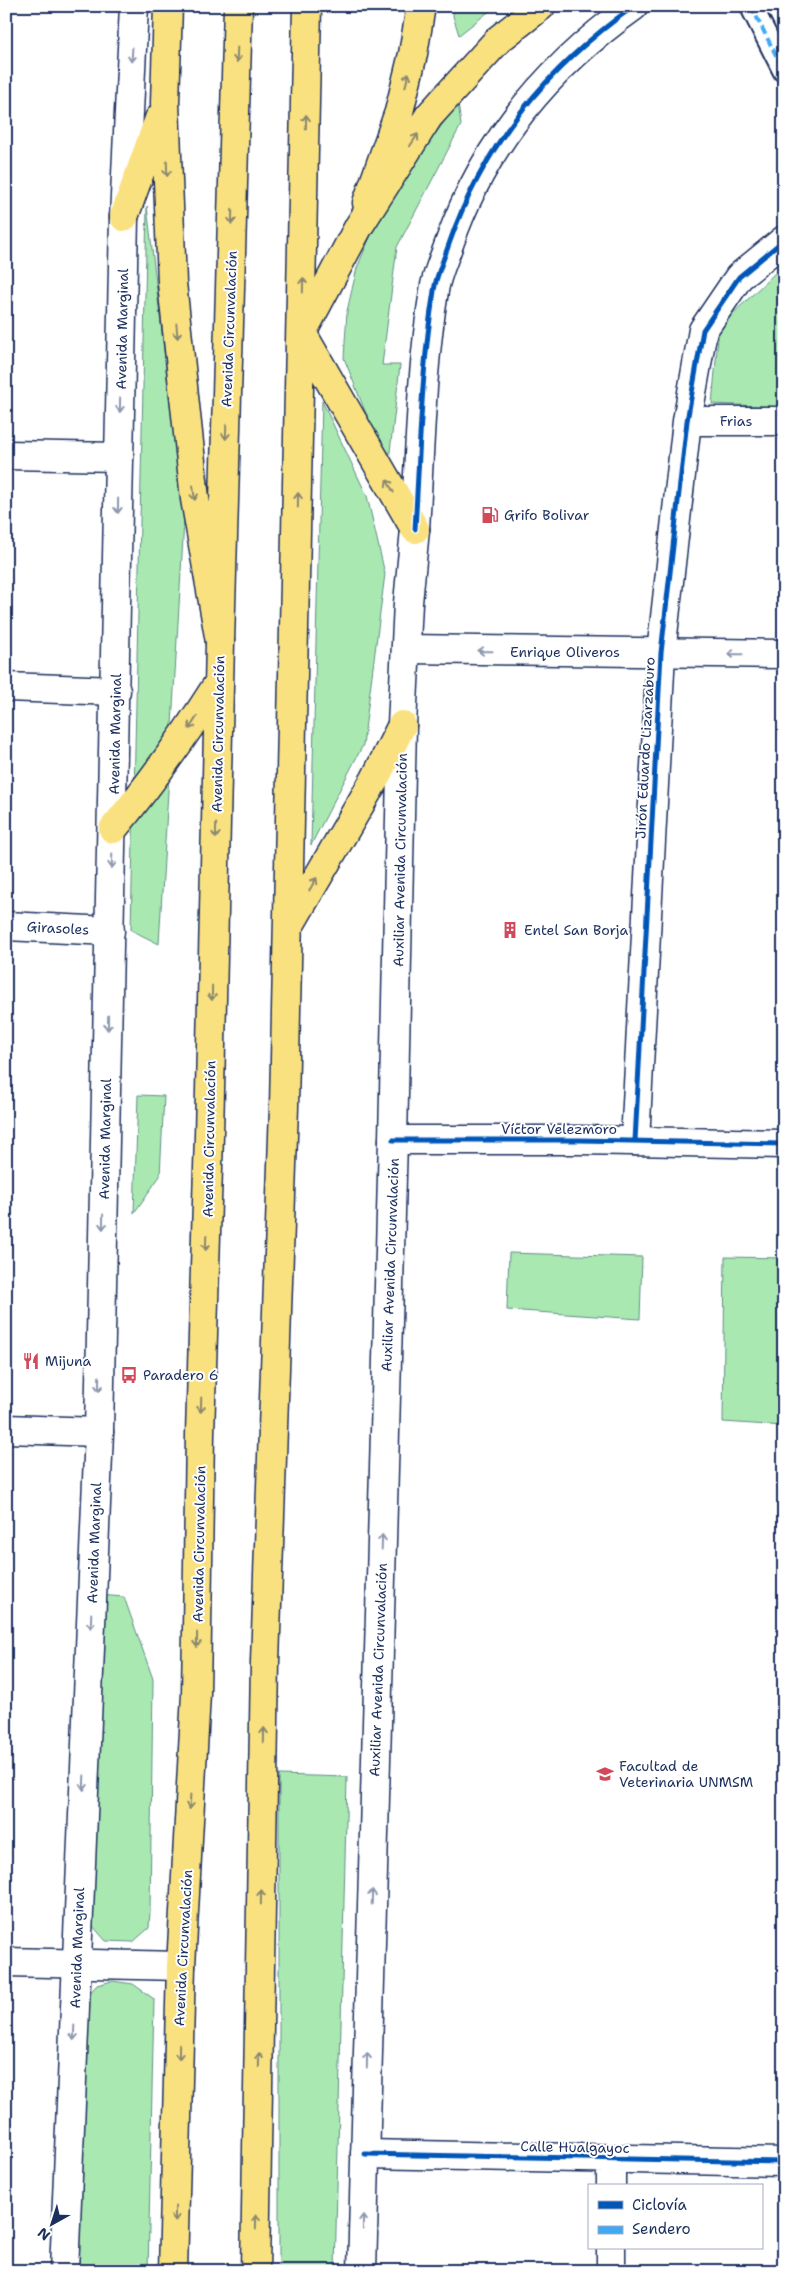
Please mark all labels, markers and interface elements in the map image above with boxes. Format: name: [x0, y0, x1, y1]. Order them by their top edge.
one-way arrow: [127, 47, 136, 63]
one-way arrow: [232, 47, 241, 63]
one-way arrow: [403, 72, 412, 88]
one-way arrow: [301, 114, 310, 130]
one-way arrow: [409, 133, 419, 147]
one-way arrow: [162, 161, 171, 177]
one-way arrow: [227, 209, 237, 225]
street label: Avenida Circunvalación: [217, 250, 241, 408]
street label: Avenida Marginal: [112, 268, 132, 390]
one-way arrow: [298, 277, 308, 293]
one-way arrow: [172, 323, 182, 339]
one-way arrow: [115, 397, 125, 413]
street label: Frias: [720, 412, 752, 430]
one-way arrow: [221, 424, 230, 440]
one-way arrow: [385, 480, 395, 494]
one-way arrow: [189, 485, 199, 501]
one-way arrow: [294, 492, 303, 508]
one-way arrow: [114, 497, 123, 513]
fuel station icon: Grifo Bolivar: [480, 505, 500, 525]
place label: Grifo Bolivar: [504, 506, 590, 524]
street label: Enrique Oliveros: [510, 643, 620, 661]
one-way arrow: [477, 647, 493, 656]
one-way arrow: [727, 649, 744, 659]
street label: Avenida Circunvalación: [208, 655, 228, 813]
street label: Jirón Eduardo Lizarzaburo: [631, 657, 659, 839]
street label: Avenida Marginal: [105, 673, 125, 795]
one-way arrow: [187, 716, 197, 730]
street label: Auxiliar Avenida Circunvalación: [389, 752, 411, 967]
one-way arrow: [211, 822, 220, 838]
one-way arrow: [107, 852, 117, 868]
one-way arrow: [308, 877, 318, 892]
street label: Girasoles: [26, 917, 90, 939]
building icon: Entel San Borja: [500, 920, 520, 940]
place label: Entel San Borja: [524, 921, 629, 939]
one-way arrow: [207, 984, 217, 1001]
one-way arrow: [103, 1014, 113, 1031]
street label: Avenida Circunvalación: [199, 1060, 219, 1218]
street label: Avenida Marginal: [95, 1078, 115, 1200]
street label: Víctor Velezmoro: [501, 1120, 617, 1138]
street label: Auxiliar Avenida Circunvalación: [377, 1157, 403, 1372]
one-way arrow: [98, 1214, 108, 1230]
one-way arrow: [201, 1234, 211, 1251]
restaurant icon: Mijuna: [21, 1351, 41, 1371]
place label: Mijuna: [45, 1352, 92, 1370]
bus stop icon: Paradero 6: [119, 1365, 139, 1385]
place label: Paradero 6: [143, 1366, 219, 1384]
one-way arrow: [95, 1376, 104, 1392]
one-way arrow: [196, 1397, 206, 1413]
street label: Avenida Circunvalación: [189, 1465, 209, 1623]
street label: Avenida Marginal: [83, 1481, 105, 1604]
one-way arrow: [377, 1535, 387, 1551]
street label: Auxiliar Avenida Circunvalación: [365, 1562, 391, 1777]
one-way arrow: [86, 1613, 95, 1629]
one-way arrow: [192, 1632, 202, 1648]
one-way arrow: [259, 1727, 269, 1743]
place label: Facultad de Veterinaria UNMSM: [619, 1757, 753, 1791]
school or university icon: Facultad de Veterinaria UNMSM: [595, 1764, 615, 1784]
one-way arrow: [79, 1775, 89, 1791]
one-way arrow: [186, 1794, 195, 1810]
street label: Avenida Circunvalación: [170, 1869, 196, 2027]
street label: Avenida Marginal: [66, 1886, 88, 2009]
one-way arrow: [257, 1889, 266, 1905]
one-way arrow: [367, 1889, 377, 1906]
one-way arrow: [69, 2025, 78, 2041]
one-way arrow: [174, 2044, 183, 2060]
one-way arrow: [254, 2052, 263, 2068]
one-way arrow: [362, 2052, 372, 2068]
street label: Calle Hualgayoc: [520, 2137, 630, 2157]
legend: [588, 2184, 762, 2250]
text: Ciclovía: [632, 2195, 688, 2215]
north arrow: [28, 2200, 78, 2250]
one-way arrow: [170, 2206, 179, 2222]
one-way arrow: [251, 2214, 261, 2230]
one-way arrow: [358, 2214, 368, 2230]
text: Sendero: [632, 2219, 691, 2239]
text: N: [34, 2224, 54, 2245]

